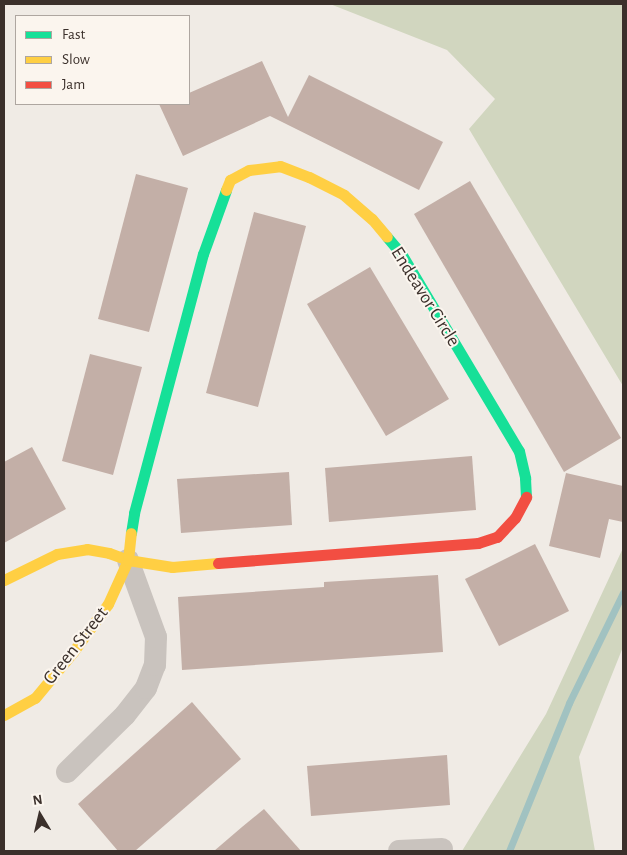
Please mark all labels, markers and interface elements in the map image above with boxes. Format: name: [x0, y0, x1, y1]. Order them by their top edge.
legend: [15, 15, 190, 105]
text: Fast: [62, 27, 85, 42]
text: Slow: [62, 52, 90, 67]
text: Jam: [62, 77, 85, 92]
street label: Endeavor Circle: [385, 243, 465, 351]
street label: Green Street: [39, 603, 113, 689]
north arrow: [15, 790, 65, 840]
text: N: [32, 793, 44, 808]

